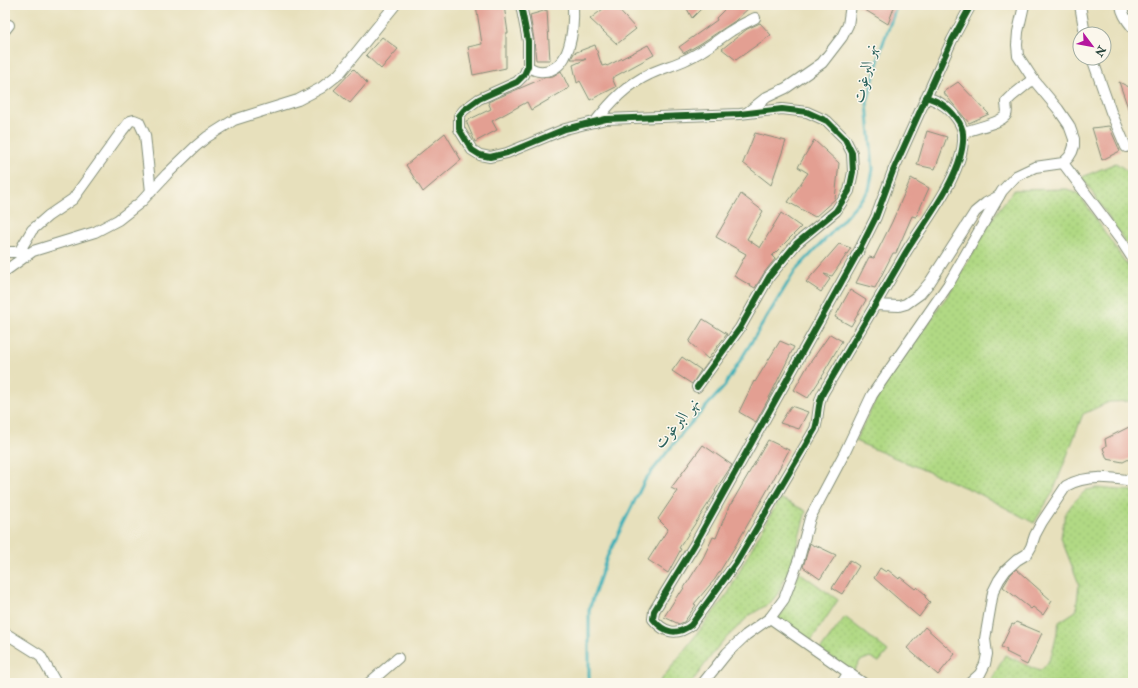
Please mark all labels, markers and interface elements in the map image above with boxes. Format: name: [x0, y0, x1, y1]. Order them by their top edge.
north arrow: [1072, 26, 1112, 66]
water label: نهر البرغوت: [848, 41, 882, 105]
text: N: [1091, 43, 1109, 60]
water label: نهر البرغوت: [650, 393, 704, 453]

